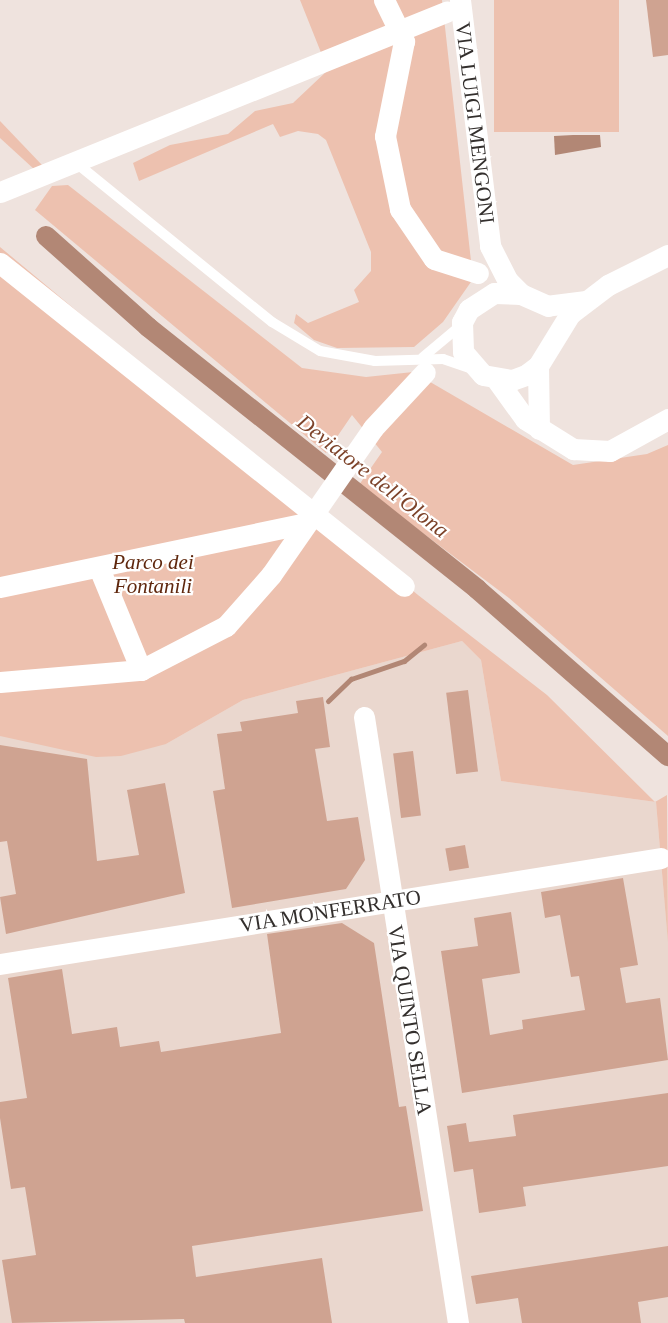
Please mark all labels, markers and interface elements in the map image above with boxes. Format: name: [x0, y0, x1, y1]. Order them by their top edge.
street label: VIA LUIGI MENGONI: [450, 20, 500, 226]
water label: Deviatore dell'Olona: [292, 409, 454, 543]
park label: Parco dei Fontanili: [112, 549, 194, 599]
street label: VIA MONFERRATO: [237, 884, 423, 938]
street label: VIA QUINTO SELLA: [382, 923, 438, 1117]

